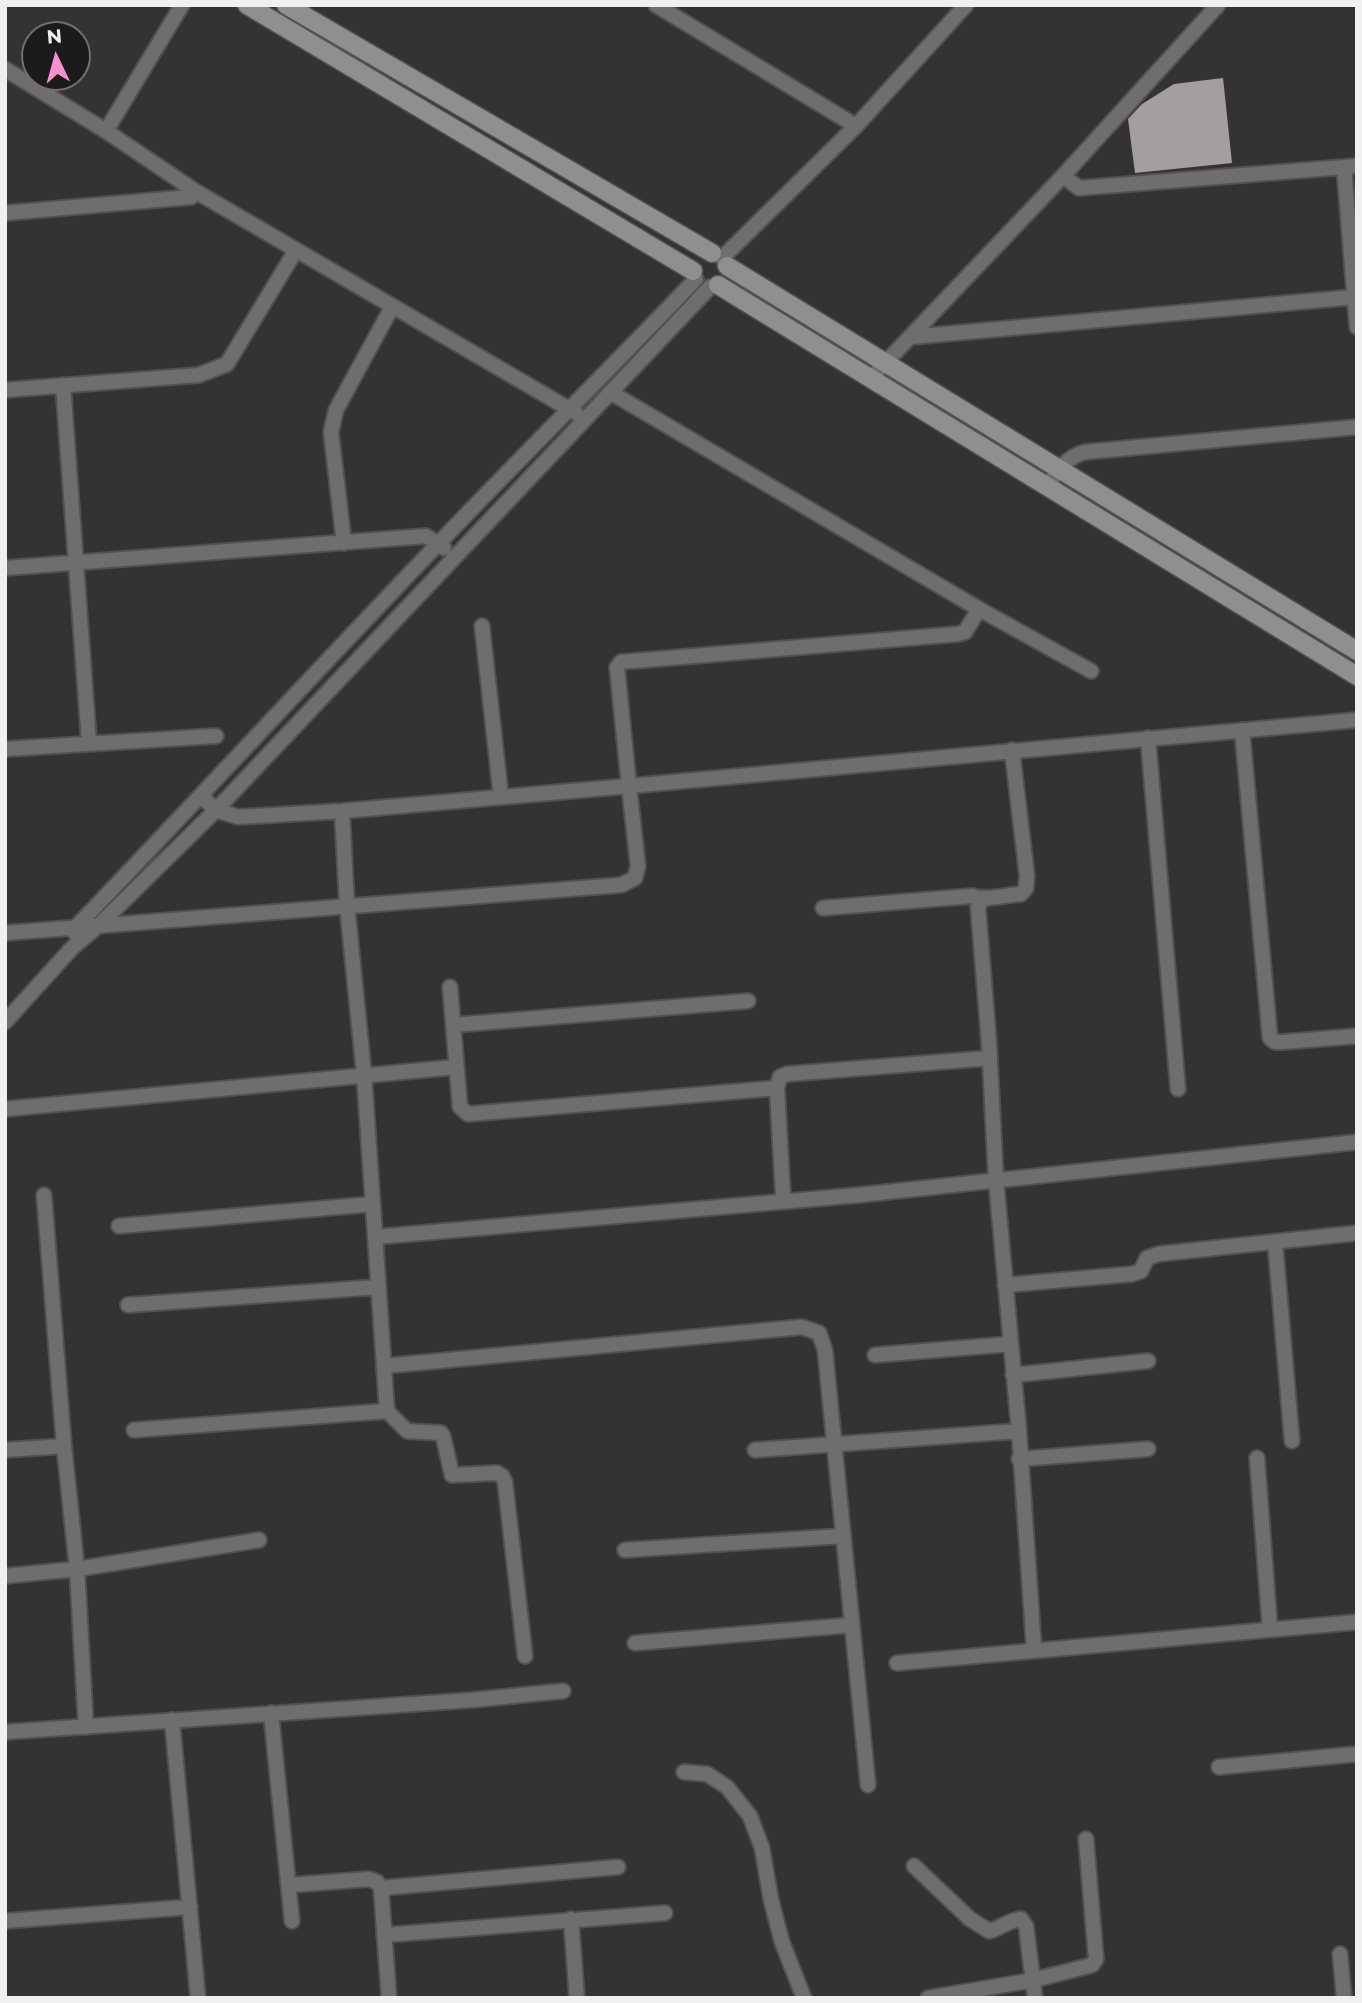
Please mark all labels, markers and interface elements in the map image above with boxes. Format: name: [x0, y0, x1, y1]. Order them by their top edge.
north arrow: [21, 21, 91, 91]
text: N: [46, 24, 63, 49]

